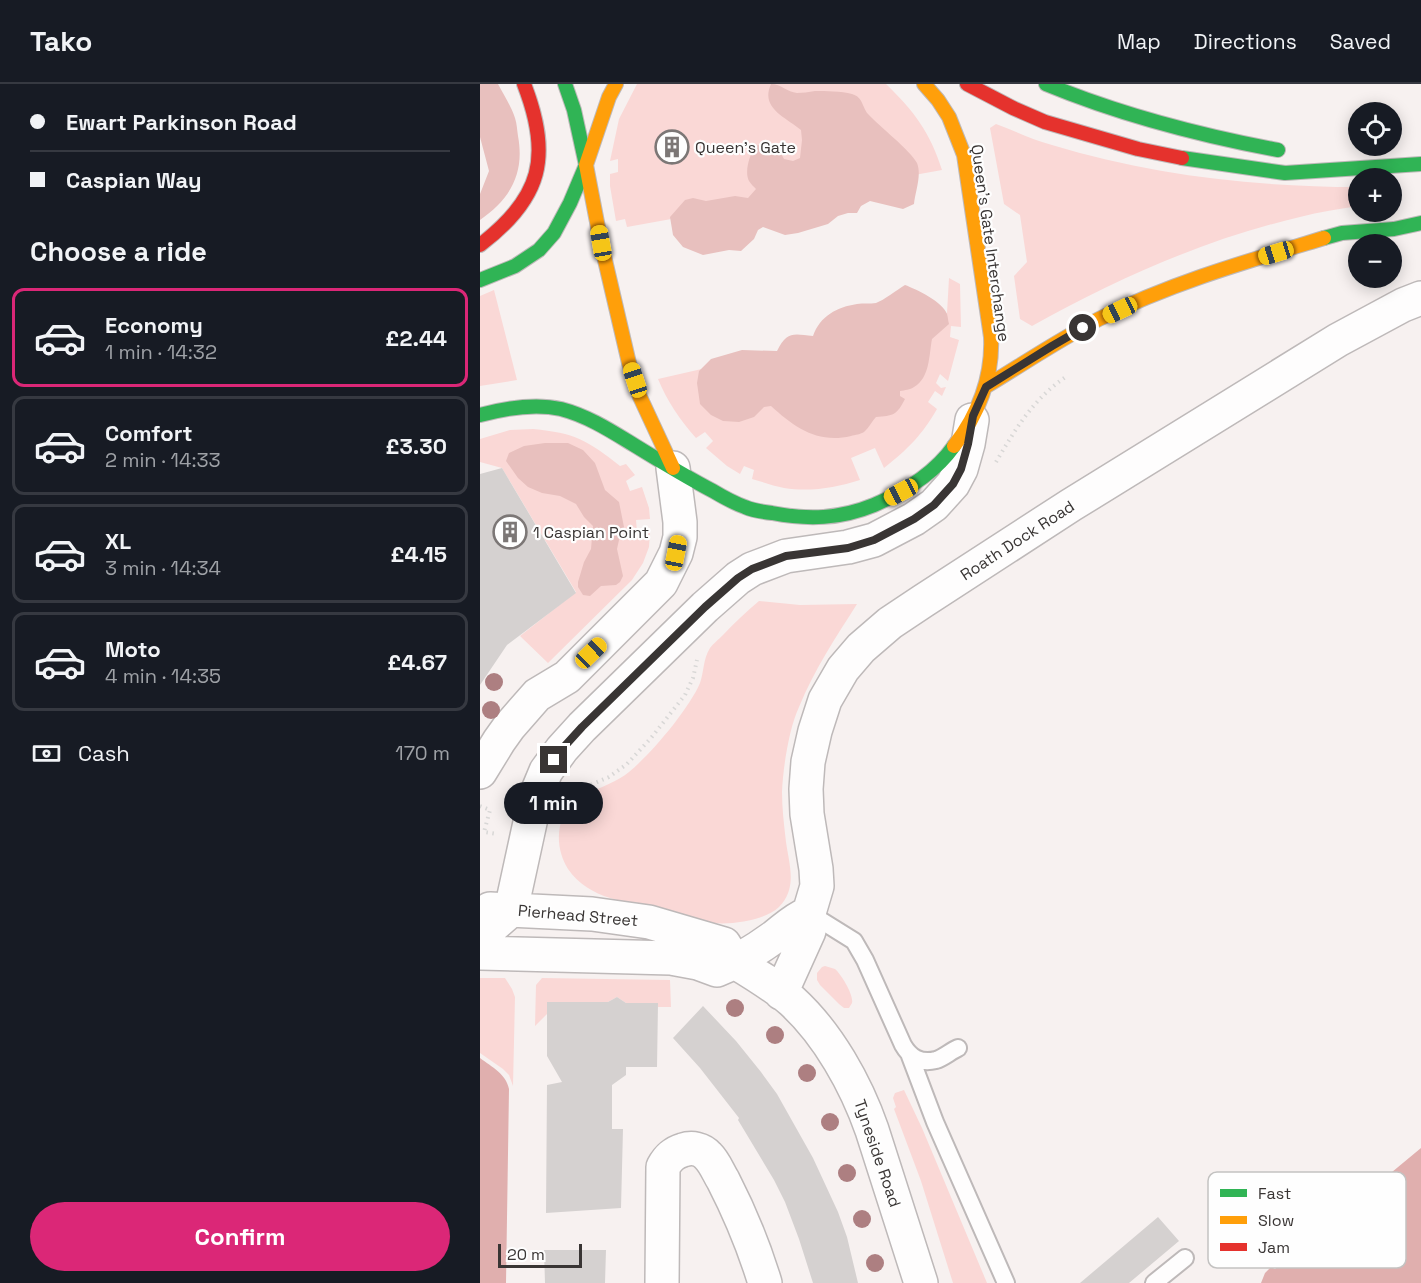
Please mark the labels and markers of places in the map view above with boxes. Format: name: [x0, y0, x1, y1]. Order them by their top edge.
building icon: Queen's Gate: [654, 129, 690, 165]
place label: Queen's Gate: [695, 137, 796, 158]
building icon: 1 Caspian Point: [492, 514, 528, 550]
place label: 1 Caspian Point: [533, 522, 649, 543]

